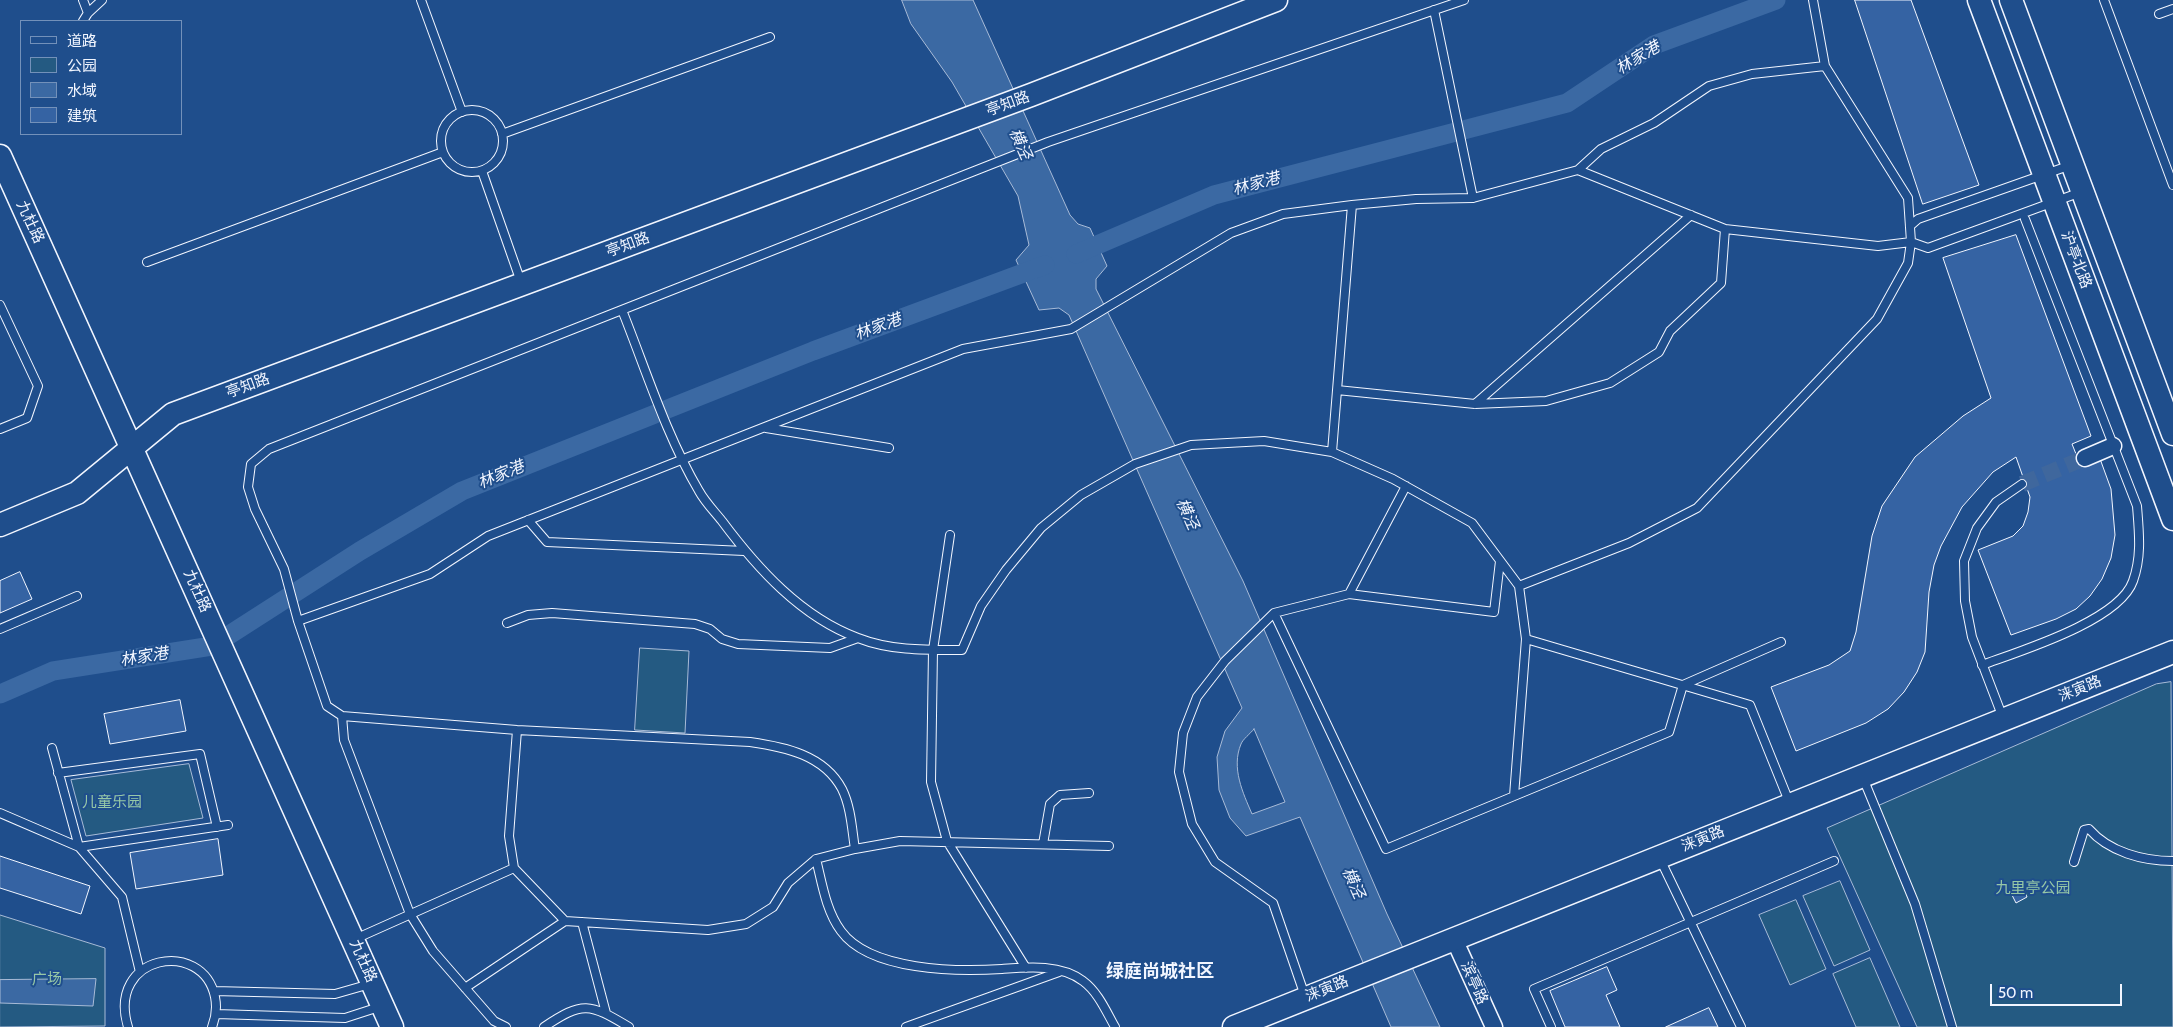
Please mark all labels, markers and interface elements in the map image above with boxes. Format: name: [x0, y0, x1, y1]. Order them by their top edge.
legend: [20, 20, 182, 135]
text: 道路: [67, 32, 97, 50]
water label: 林家港: [1612, 37, 1664, 79]
text: 公园: [67, 57, 97, 75]
text: 水域: [67, 82, 97, 100]
street label: 亭知路: [984, 88, 1032, 120]
text: 建筑: [67, 107, 97, 125]
water label: 横泾: [1005, 125, 1035, 163]
water label: 林家港: [1230, 169, 1282, 199]
street label: 九杜路: [12, 198, 48, 246]
street label: 亭知路: [604, 229, 652, 261]
street label: 沪亭北路: [2057, 229, 2095, 291]
water label: 林家港: [852, 310, 904, 344]
street label: 亭知路: [224, 370, 272, 402]
water label: 林家港: [475, 457, 527, 493]
water label: 横泾: [1172, 495, 1202, 533]
street label: 九杜路: [180, 567, 214, 615]
water label: 林家港: [119, 644, 169, 670]
street label: 涞寅路: [2056, 672, 2104, 706]
park label: 儿童乐园: [82, 794, 142, 812]
street label: 涞寅路: [1679, 822, 1727, 856]
water label: 横泾: [1338, 864, 1368, 902]
park label: 九里亭公园: [1996, 880, 2070, 898]
street label: 九杜路: [346, 937, 380, 985]
street label: 滨亭路: [1457, 959, 1491, 1007]
district label: 绿庭尚城社区: [1106, 961, 1214, 983]
park label: 广场: [32, 971, 62, 989]
street label: 涞寅路: [1303, 972, 1351, 1006]
scale bar: [1993, 974, 2126, 1006]
text: 50 m: [1998, 984, 2033, 1002]

